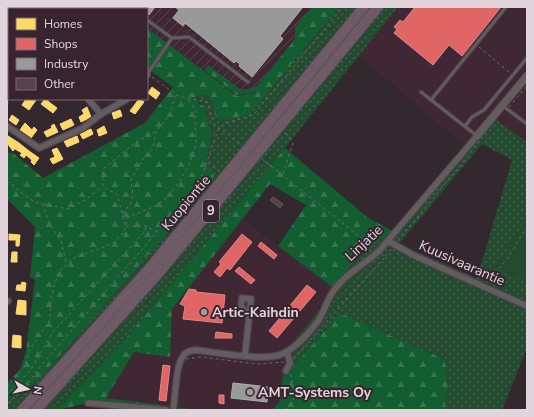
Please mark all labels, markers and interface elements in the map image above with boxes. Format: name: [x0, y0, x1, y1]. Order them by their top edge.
legend: [8, 8, 148, 100]
text: Homes: [44, 16, 82, 32]
text: Shops: [44, 36, 78, 52]
text: Industry: [44, 56, 89, 72]
text: Other: [44, 76, 76, 92]
street label: Kuopiontie: [157, 171, 215, 235]
road number: 9: [203, 200, 219, 222]
street label: Linjatie: [341, 221, 387, 265]
street label: Kuusivaarantie: [416, 236, 508, 290]
place label: Artic-Kaihdin: [212, 303, 299, 322]
marker: Artic-Kaihdin: [199, 307, 209, 317]
north arrow: [8, 369, 48, 409]
place label: AMT-Systems Oy: [258, 383, 372, 402]
text: N: [29, 385, 45, 395]
marker: AMT-Systems Oy: [245, 387, 255, 397]

